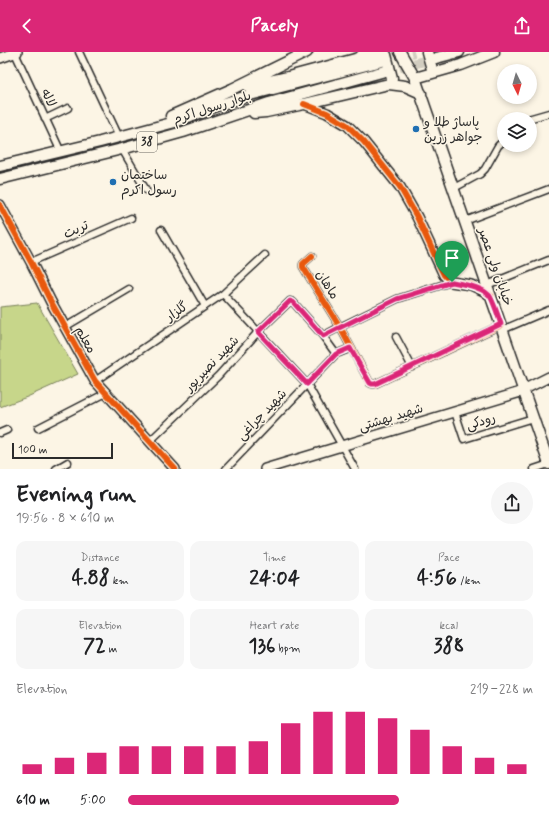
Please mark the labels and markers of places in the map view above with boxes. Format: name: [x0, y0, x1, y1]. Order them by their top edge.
place label: پاساژ طلا و جواهر زرین: [423, 114, 482, 146]
marker: پاساژ طلا و جواهر زرین: [411, 124, 421, 134]
place label: ساختمان رسول اکرم: [121, 167, 177, 200]
marker: ساختمان رسول اکرم: [108, 177, 118, 187]
pin: [435, 241, 469, 282]

